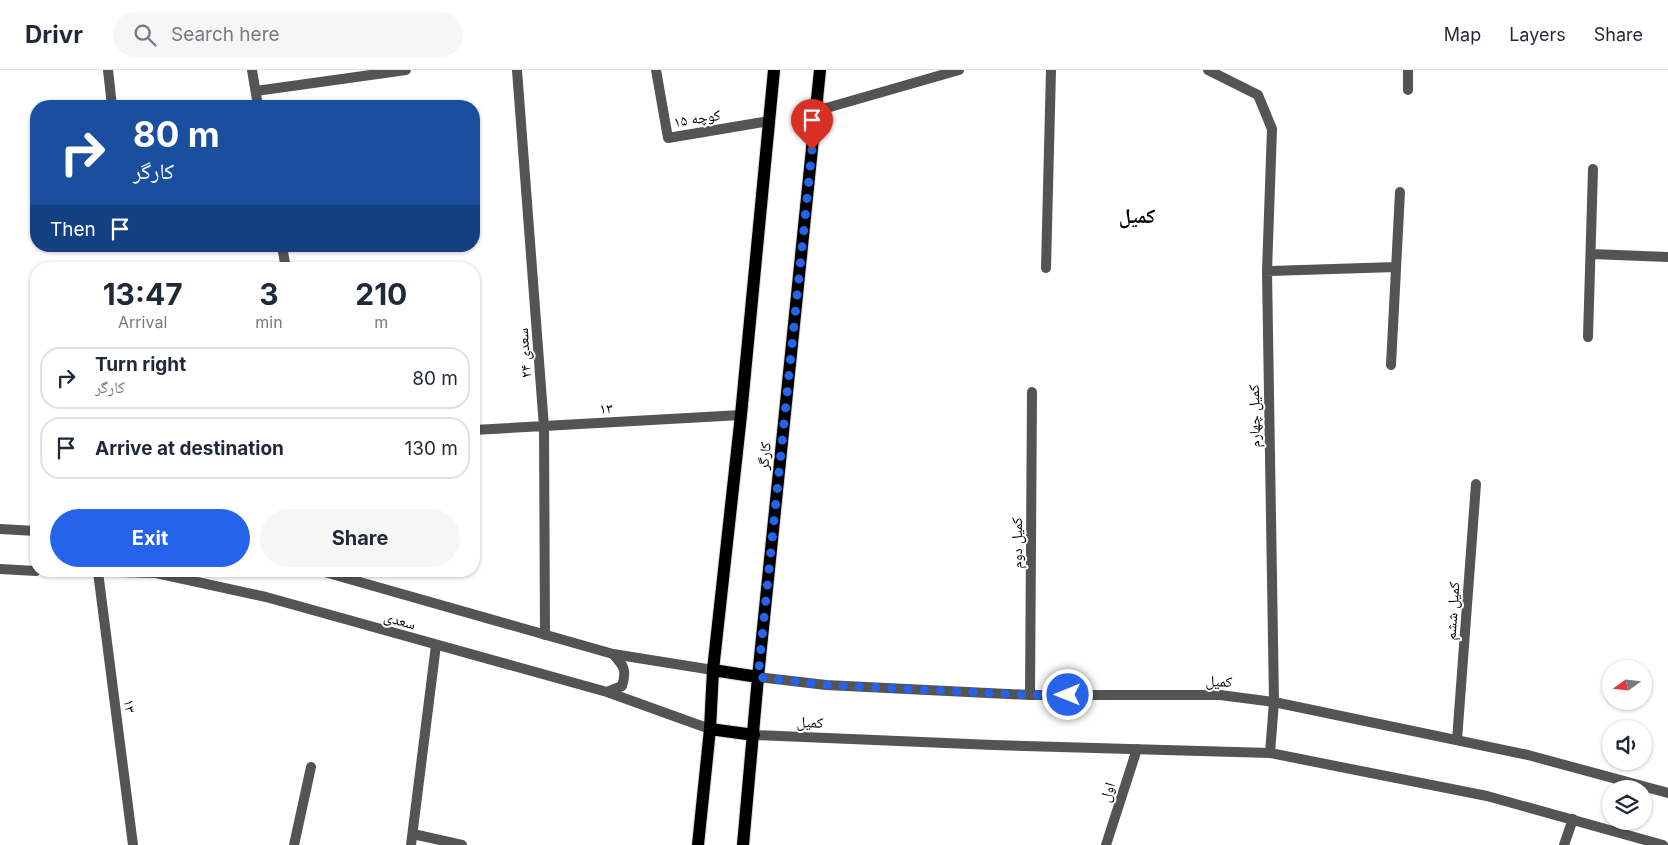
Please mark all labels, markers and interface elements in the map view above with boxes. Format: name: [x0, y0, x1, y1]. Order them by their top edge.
search box: [113, 12, 463, 57]
text: Drivr: [25, 20, 83, 49]
icon: search: [131, 21, 159, 49]
text: Search here: [171, 23, 280, 46]
text: Map: [1444, 24, 1481, 45]
text: Layers: [1509, 24, 1566, 45]
text: Share: [1594, 24, 1643, 45]
pin: [791, 99, 833, 150]
street label: کوچه ۱۵: [672, 105, 722, 131]
icon: arrive: [798, 106, 826, 134]
text: 80 m: [133, 113, 220, 155]
icon: right: [50, 120, 115, 185]
text: کارگر: [133, 158, 174, 184]
district label: کمیل: [1119, 204, 1155, 229]
icon: arrive: [106, 215, 134, 243]
text: Then: [50, 218, 96, 241]
text: 13:47: [103, 276, 183, 312]
text: 3: [259, 276, 279, 312]
text: 210: [355, 276, 407, 312]
text: Arrival: [118, 312, 167, 332]
text: min: [255, 312, 283, 332]
text: m: [374, 312, 388, 332]
street label: سعدی ۲۴: [513, 327, 536, 379]
text: Turn right: [95, 353, 186, 376]
icon: right: [52, 364, 80, 392]
text: 80 m: [412, 367, 458, 390]
text: کارگر: [95, 377, 125, 397]
street label: کمیل چهارم: [1244, 384, 1265, 448]
street label: ۱۳: [599, 398, 614, 418]
icon: arrive: [52, 434, 80, 462]
text: Arrive at destination: [95, 437, 284, 460]
text: 130 m: [405, 437, 458, 460]
street label: کارگر: [753, 441, 775, 472]
button: Exit: [50, 509, 250, 567]
button: Share: [260, 509, 460, 567]
street label: کمیل دوم: [1007, 517, 1027, 569]
street label: کمیل ششم: [1440, 581, 1465, 641]
street label: سعدی: [382, 606, 418, 635]
north arrow: [1602, 660, 1652, 710]
map controls: [1602, 660, 1652, 830]
position arrow: [1041, 668, 1093, 720]
street label: کمیل: [1205, 671, 1233, 692]
street label: ۱۳: [120, 698, 140, 714]
street label: کمیل: [796, 712, 824, 733]
button: sound: [1602, 720, 1652, 770]
street label: اول: [1095, 780, 1120, 805]
button: layers: [1602, 780, 1652, 830]

